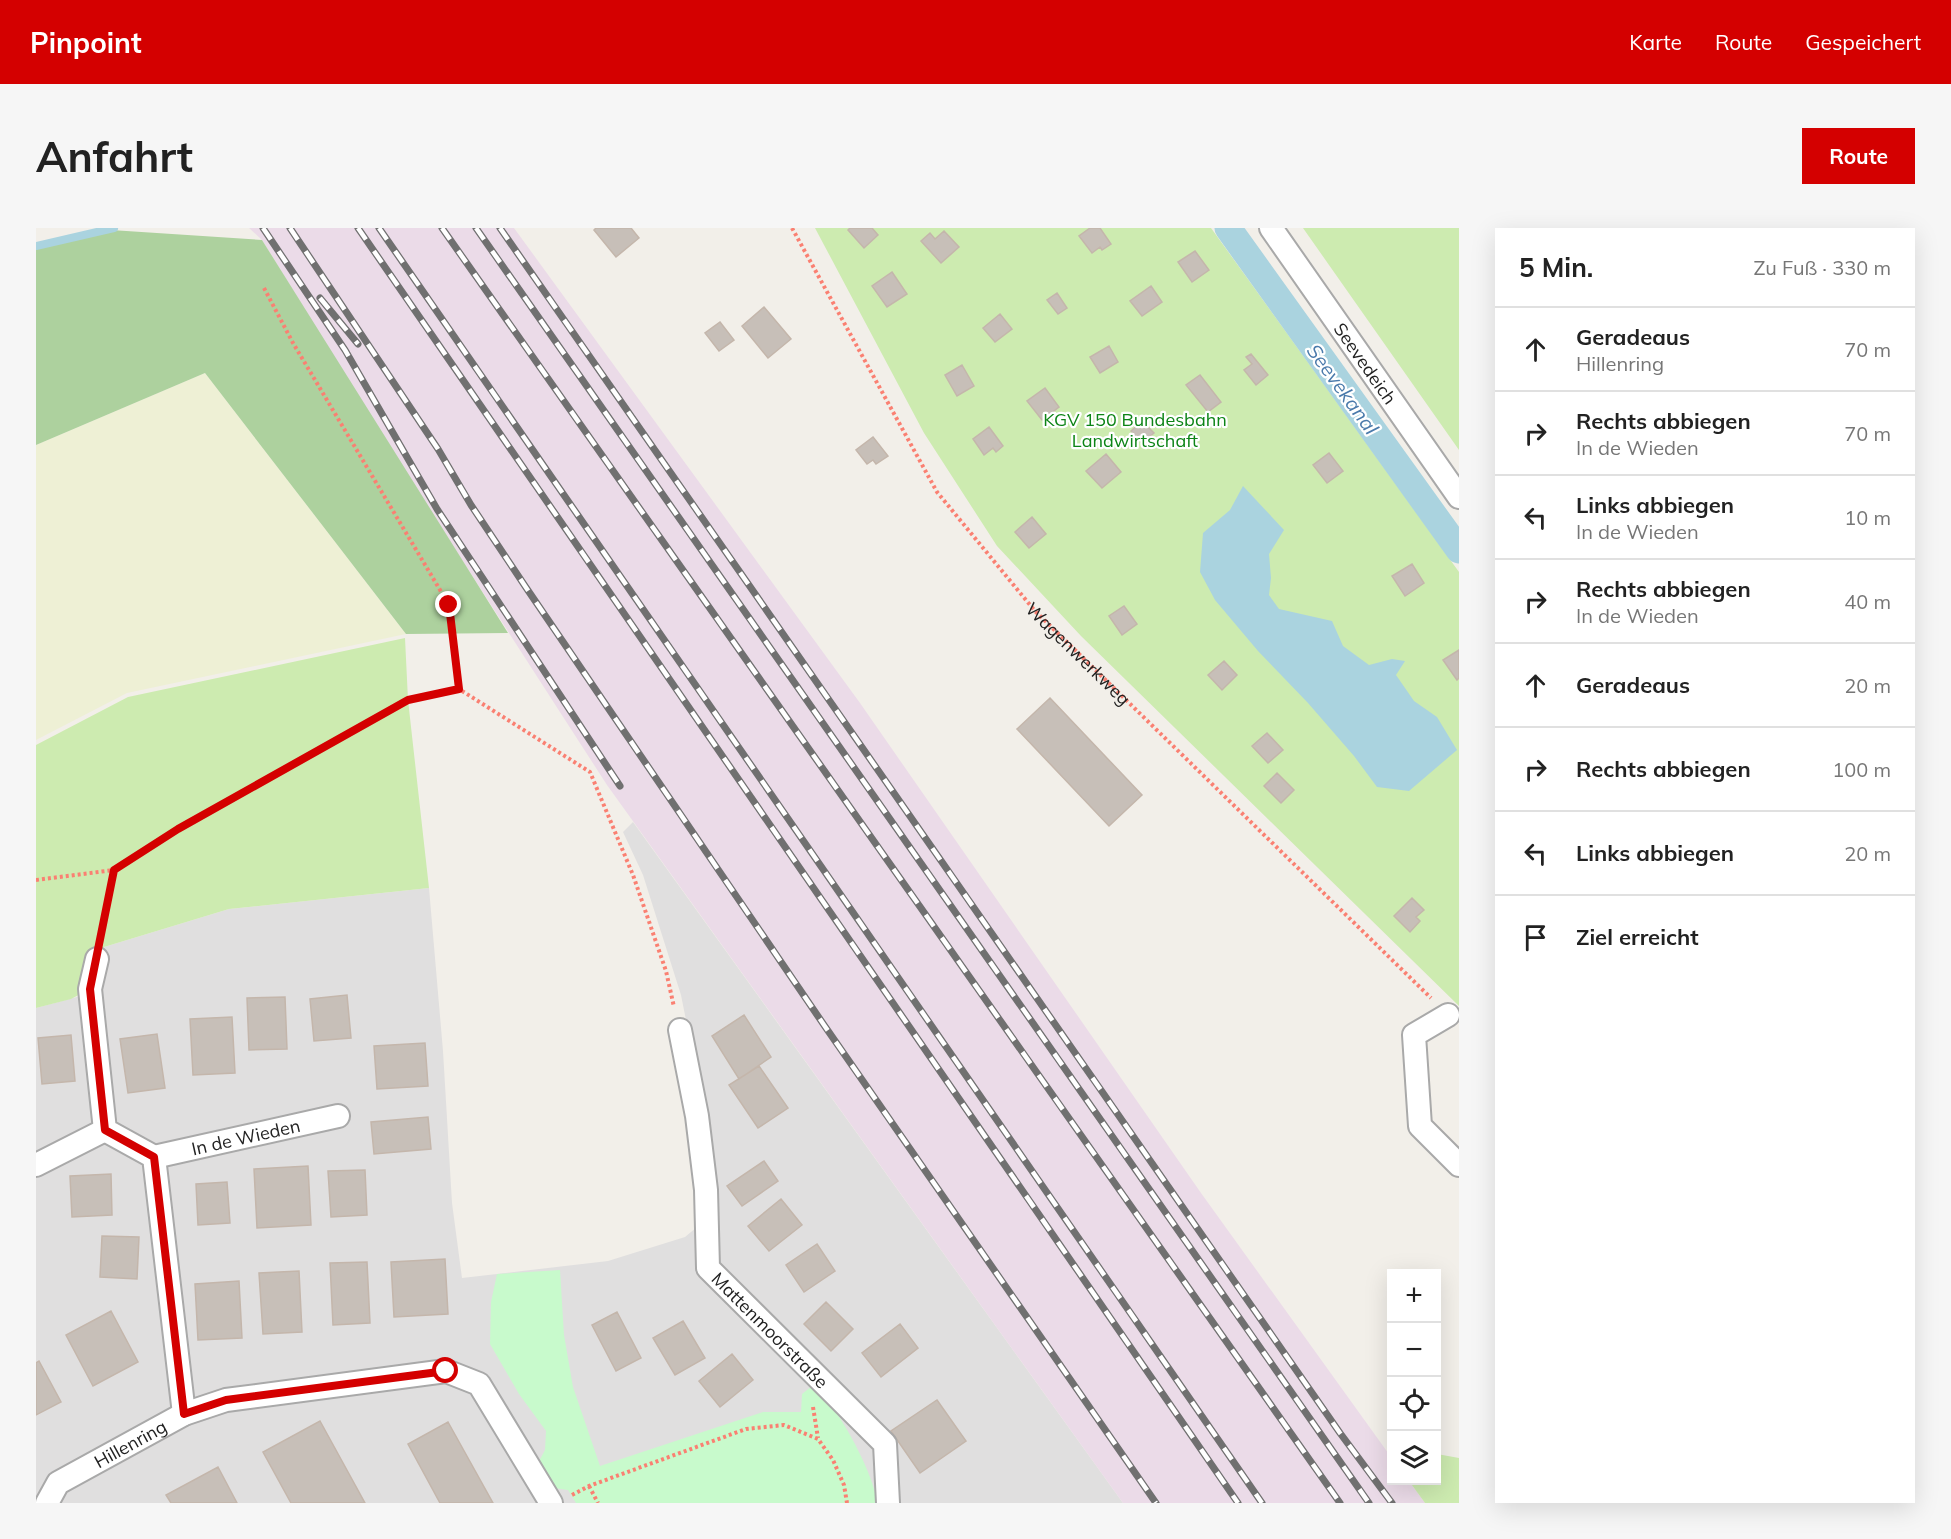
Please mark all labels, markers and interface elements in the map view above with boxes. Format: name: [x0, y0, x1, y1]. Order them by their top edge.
text: Pinpoint: [30, 25, 142, 60]
text: Karte: [1629, 29, 1682, 55]
text: Route: [1715, 29, 1772, 55]
text: Gespeichert: [1805, 29, 1921, 55]
button: Route: [1802, 128, 1915, 184]
text: Anfahrt: [36, 130, 193, 183]
text: 5 Min.: [1519, 251, 1593, 284]
text: Zu Fuß · 330 m: [1753, 255, 1891, 280]
street label: Seevedeich: [1329, 318, 1402, 408]
text: Geradeaus: [1576, 323, 1690, 351]
icon: ahead: [1519, 333, 1552, 366]
text: 70 m: [1844, 337, 1891, 362]
water label: Seevekanal: [1302, 339, 1384, 439]
text: Hillenring: [1576, 351, 1664, 376]
text: Rechts abbiegen: [1576, 407, 1751, 435]
park label: KGV 150 Bundesbahn Landwirtschaft: [1043, 408, 1227, 452]
icon: right: [1519, 417, 1552, 450]
text: 70 m: [1844, 421, 1891, 446]
text: In de Wieden: [1576, 435, 1699, 460]
text: Links abbiegen: [1576, 491, 1734, 519]
icon: left: [1519, 501, 1552, 534]
text: 10 m: [1844, 505, 1891, 530]
text: In de Wieden: [1576, 519, 1699, 544]
text: Rechts abbiegen: [1576, 575, 1751, 603]
icon: right: [1519, 585, 1552, 618]
text: 40 m: [1844, 589, 1891, 614]
route end: [435, 591, 461, 617]
street label: Wagenwerkweg: [1021, 597, 1136, 710]
text: In de Wieden: [1576, 603, 1699, 628]
icon: ahead: [1519, 669, 1552, 702]
text: Geradeaus: [1576, 671, 1690, 699]
text: 20 m: [1844, 673, 1891, 698]
icon: right: [1519, 753, 1552, 786]
text: Rechts abbiegen: [1576, 755, 1751, 783]
text: 100 m: [1832, 757, 1891, 782]
icon: left: [1519, 837, 1552, 870]
text: Links abbiegen: [1576, 839, 1734, 867]
text: 20 m: [1844, 841, 1891, 866]
icon: arrive: [1519, 921, 1552, 954]
text: Ziel erreicht: [1576, 923, 1699, 951]
street label: In de Wieden: [189, 1113, 302, 1160]
street label: Mattenmoorstraße: [707, 1267, 833, 1393]
map controls: [1387, 1269, 1441, 1485]
button: +: [1387, 1269, 1441, 1323]
button: −: [1387, 1323, 1441, 1377]
route start: [432, 1357, 458, 1383]
button: locate: [1387, 1377, 1441, 1431]
street label: Hillenring: [90, 1414, 170, 1473]
button: layers: [1387, 1431, 1441, 1485]

